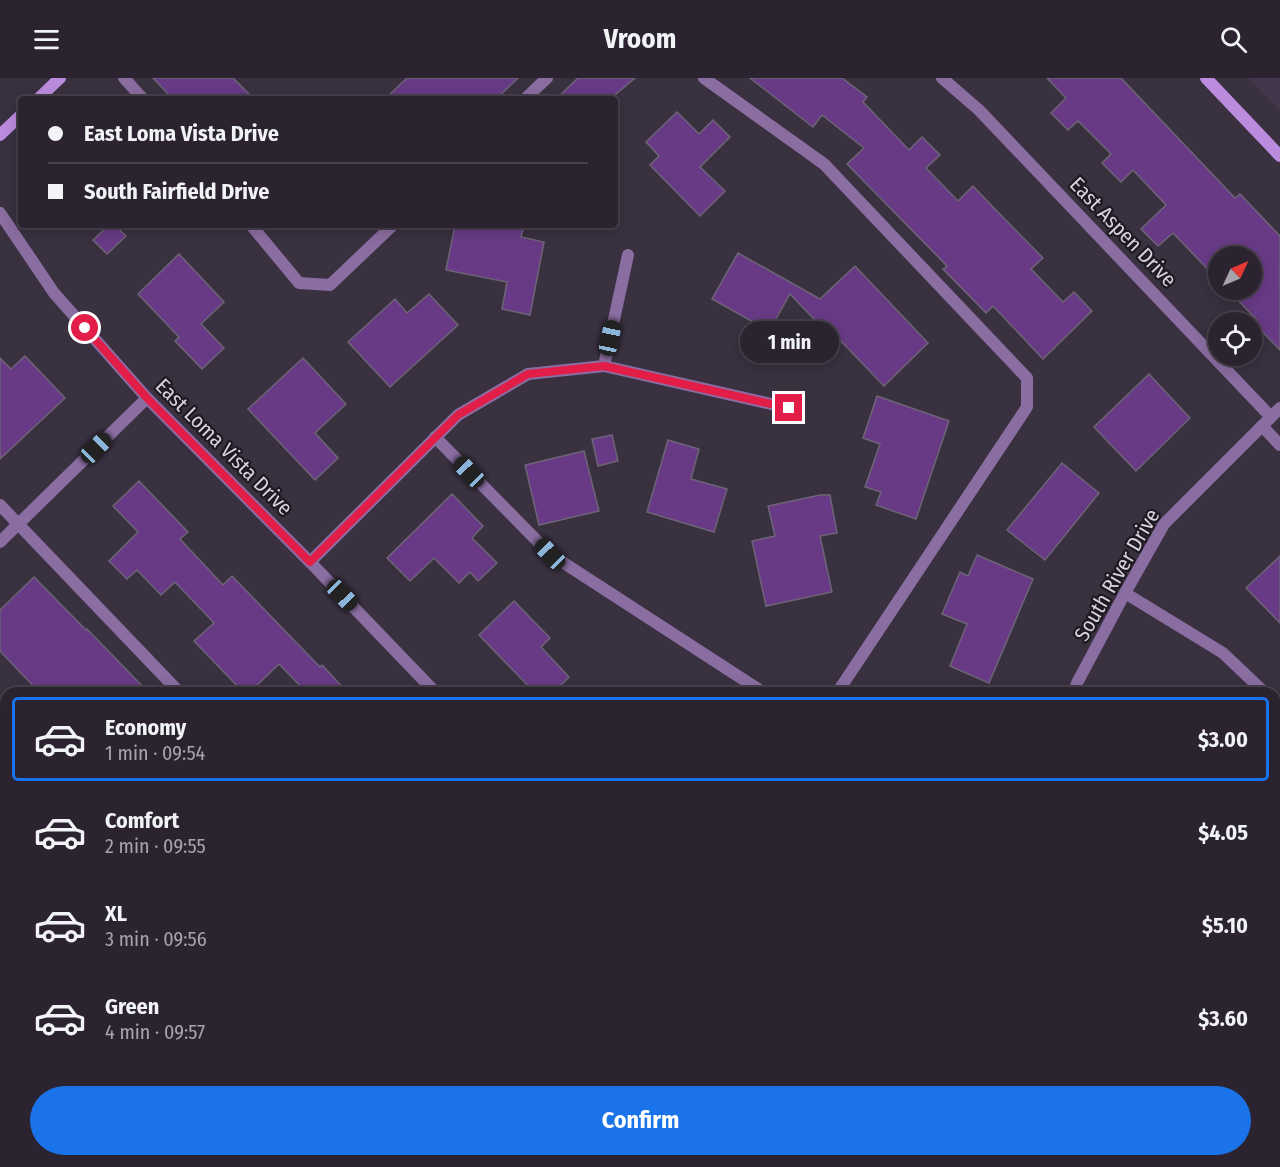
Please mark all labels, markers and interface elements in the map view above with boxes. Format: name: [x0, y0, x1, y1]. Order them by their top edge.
icon: menu: [30, 23, 63, 56]
text: Vroom: [604, 23, 676, 55]
icon: search: [1217, 23, 1250, 56]
text: East Loma Vista Drive: [84, 120, 279, 147]
street label: East Aspen Drive: [1064, 172, 1182, 292]
text: South Fairfield Drive: [84, 178, 269, 205]
north arrow: [1208, 246, 1262, 300]
map controls: [1208, 246, 1262, 366]
button: locate: [1208, 312, 1262, 366]
route start: [71, 314, 98, 341]
car: [597, 319, 623, 357]
callout: 1 min: [740, 321, 838, 363]
text: 1 min: [768, 330, 811, 354]
street label: East Loma Vista Drive: [150, 373, 298, 521]
route end: [775, 394, 802, 421]
car: [77, 429, 115, 467]
car: [450, 453, 488, 491]
street label: South River Drive: [1069, 504, 1165, 646]
car: [531, 535, 569, 573]
car: [323, 576, 361, 614]
icon: car: [33, 712, 87, 766]
text: Economy: [105, 714, 186, 741]
text: $3.00: [1198, 726, 1248, 753]
text: 1 min · 09:54: [105, 741, 205, 765]
icon: car: [33, 805, 87, 859]
text: Comfort: [105, 807, 179, 834]
text: $4.05: [1198, 819, 1248, 846]
text: 2 min · 09:55: [105, 834, 206, 858]
icon: car: [33, 898, 87, 952]
text: XL: [105, 900, 127, 927]
text: $5.10: [1202, 912, 1248, 939]
text: 3 min · 09:56: [105, 927, 207, 951]
icon: car: [33, 991, 87, 1045]
text: Green: [105, 993, 159, 1020]
text: $3.60: [1198, 1005, 1248, 1032]
text: 4 min · 09:57: [105, 1020, 205, 1044]
button: Confirm: [30, 1086, 1251, 1155]

